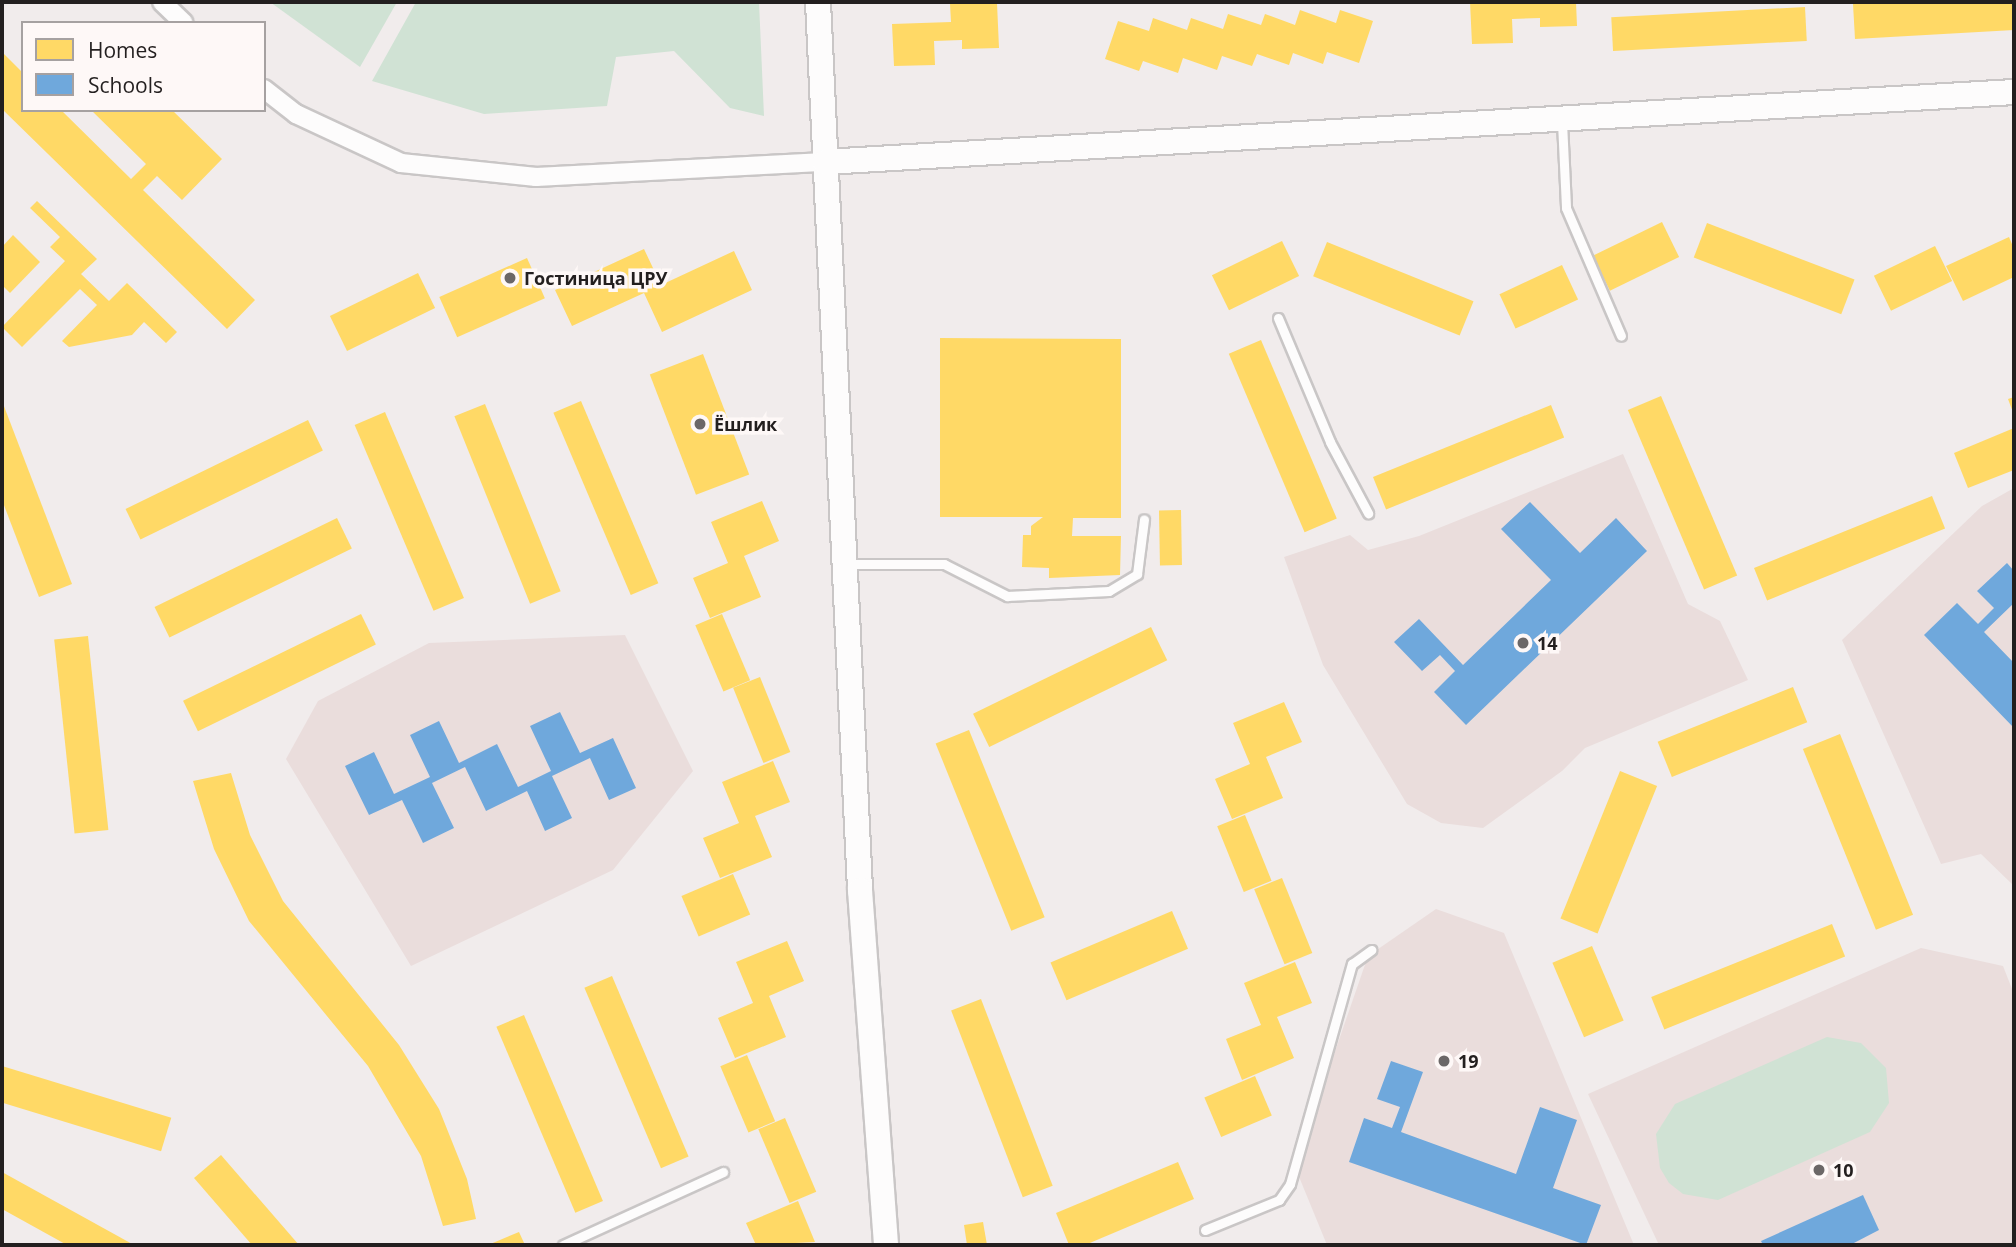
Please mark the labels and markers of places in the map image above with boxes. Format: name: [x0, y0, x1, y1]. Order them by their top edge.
place label: Гостиница ЦРУ: [524, 267, 668, 289]
marker: Гостиница ЦРУ: [502, 270, 518, 286]
place label: Ёшлик: [714, 413, 777, 435]
marker: Ёшлик: [692, 416, 708, 432]
place label: 14: [1537, 632, 1558, 654]
marker: 14: [1515, 635, 1531, 651]
place label: 19: [1458, 1050, 1479, 1072]
marker: 19: [1436, 1053, 1452, 1069]
place label: 10: [1833, 1159, 1854, 1181]
marker: 10: [1811, 1162, 1827, 1178]

